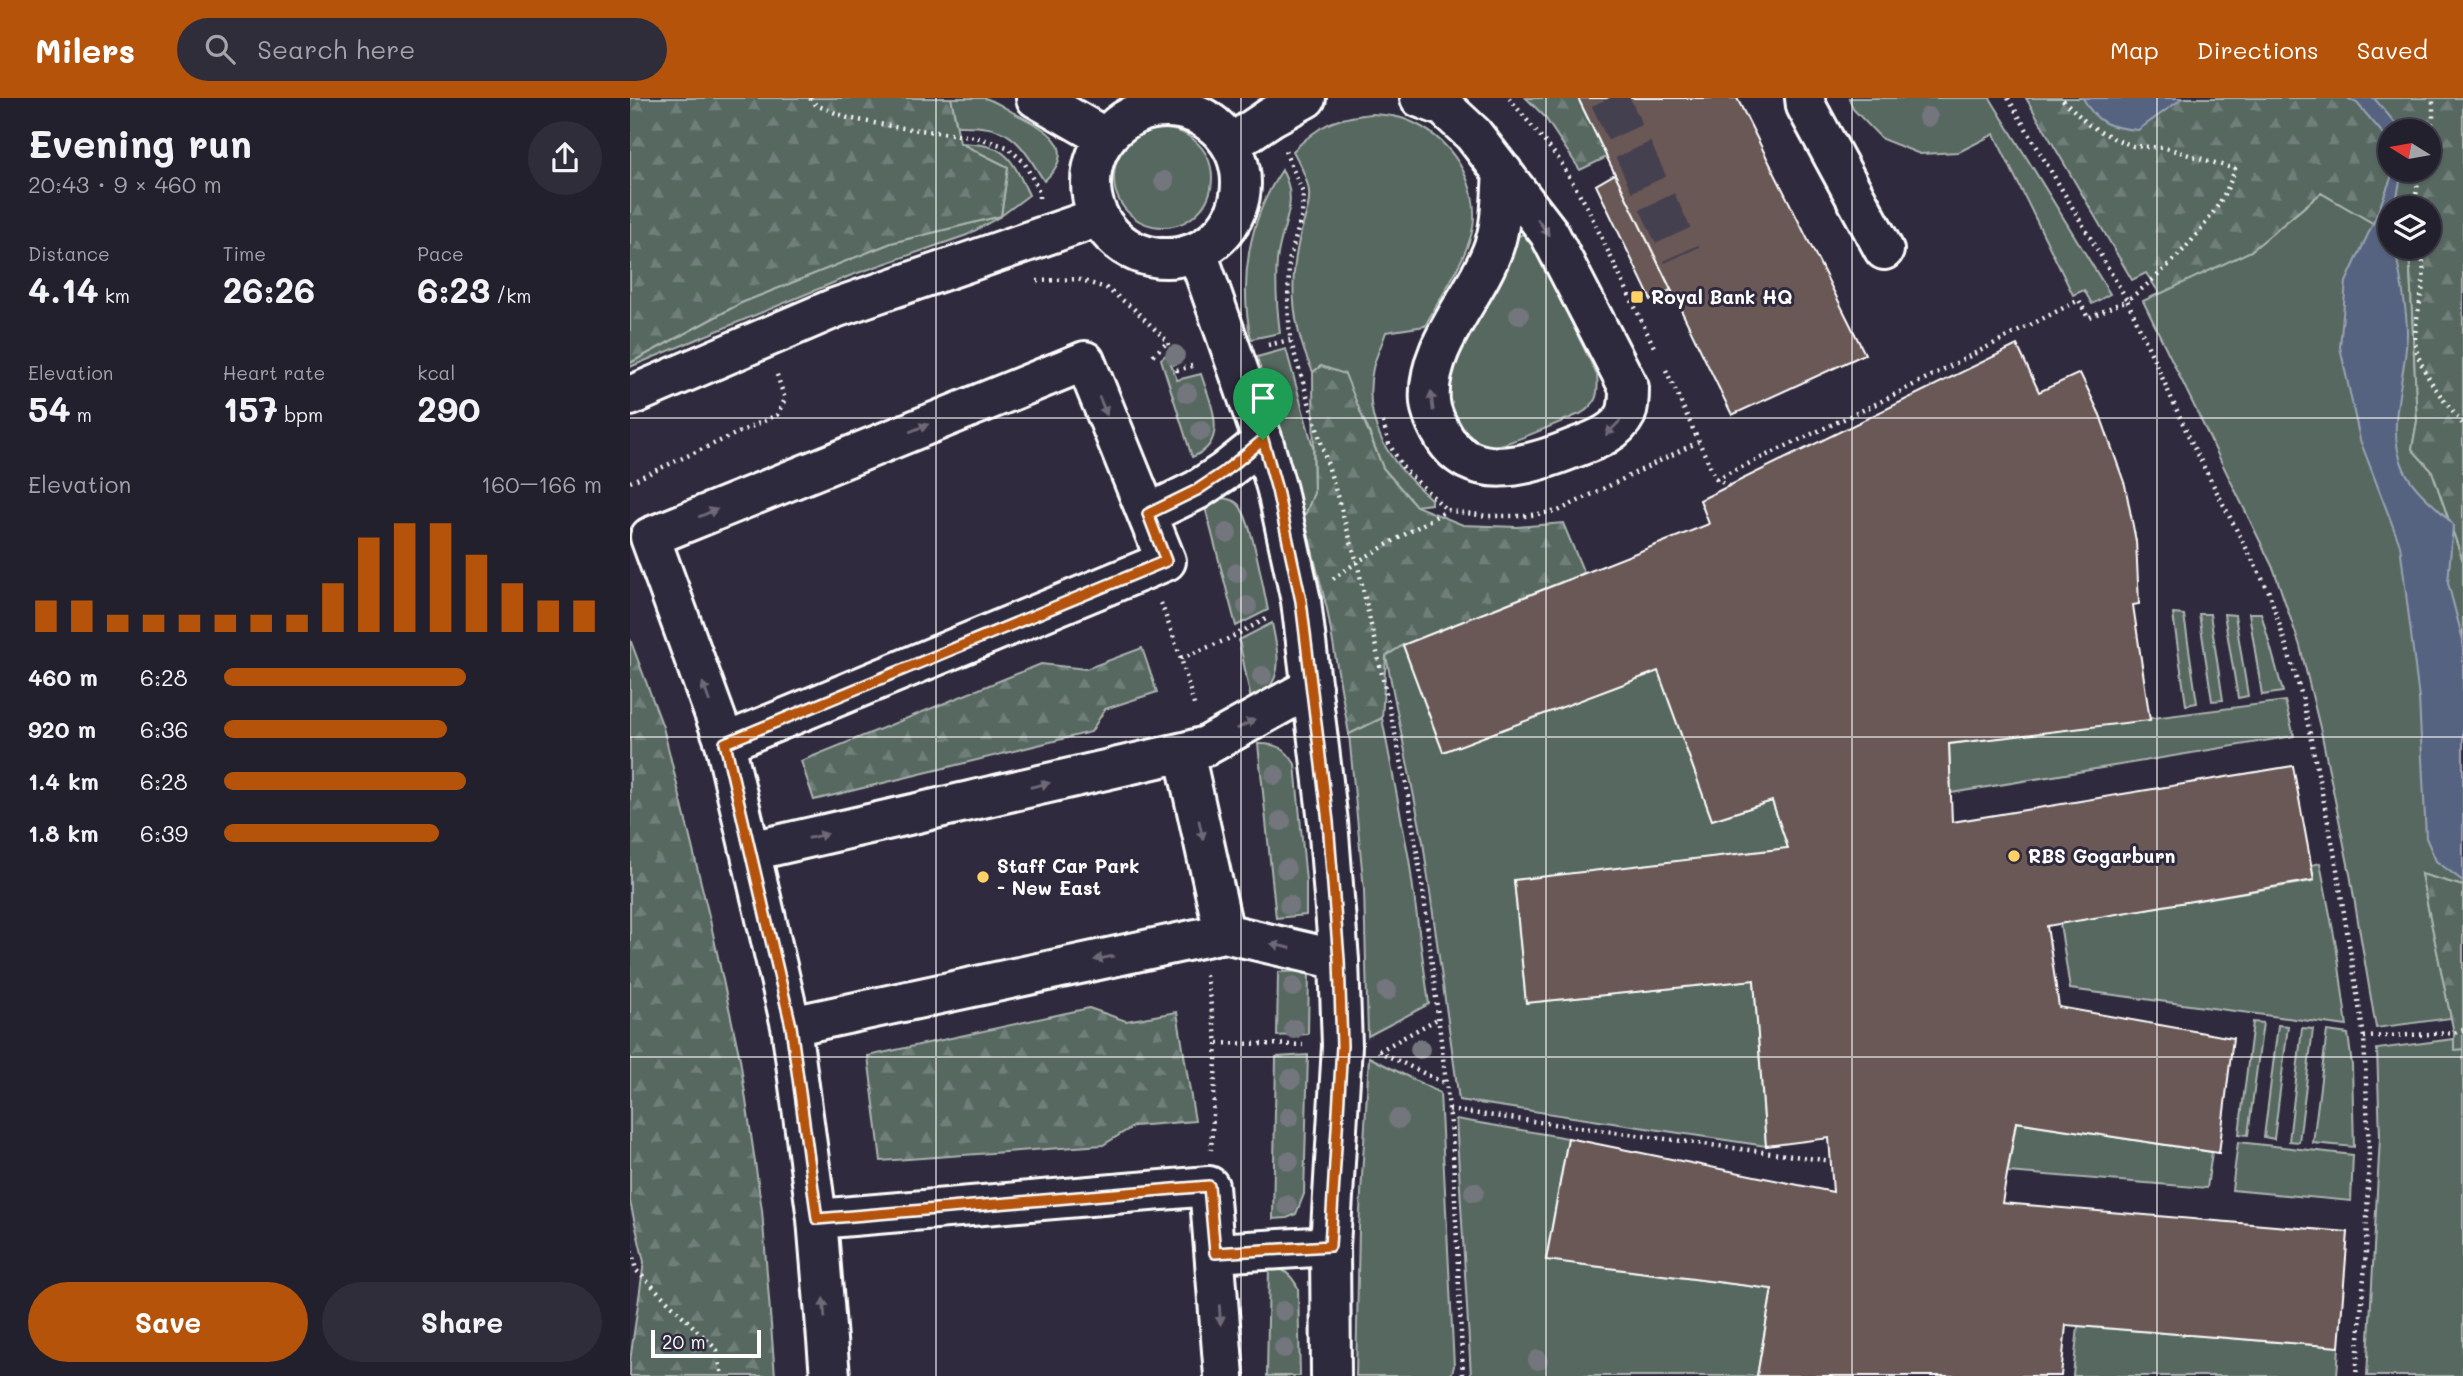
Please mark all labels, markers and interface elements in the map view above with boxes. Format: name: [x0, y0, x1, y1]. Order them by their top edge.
search box: [177, 18, 667, 81]
text: Milers: [35, 28, 135, 71]
icon: search: [201, 30, 239, 68]
text: Search here: [257, 32, 415, 66]
text: Map: [2110, 34, 2159, 65]
text: Directions: [2197, 34, 2319, 65]
text: Saved: [2357, 34, 2428, 65]
text: Evening run: [28, 118, 252, 168]
north arrow: [2378, 119, 2441, 182]
map controls: [2378, 119, 2441, 259]
button: share: [528, 121, 602, 195]
text: 20:43 · 9 × 460 m: [28, 169, 222, 199]
button: layers: [2378, 196, 2441, 259]
one-way arrow: [1536, 218, 1550, 236]
text: Distance: [28, 241, 110, 266]
text: Time: [223, 241, 266, 266]
text: Pace: [417, 241, 464, 266]
text: 4.14: [28, 266, 99, 312]
text: 26:26: [223, 266, 315, 312]
text: 6:23: [417, 266, 490, 312]
text: km: [99, 283, 130, 308]
text: /km: [490, 283, 531, 308]
place label: Royal Bank HQ: [1651, 284, 1793, 309]
marker: Royal Bank HQ: [1629, 289, 1645, 305]
text: Elevation: [28, 360, 113, 385]
text: Heart rate: [223, 360, 325, 385]
text: kcal: [417, 360, 455, 385]
pin: [1233, 368, 1293, 440]
icon: arrive: [1244, 379, 1282, 417]
text: 54: [28, 385, 71, 431]
text: 157: [223, 385, 278, 431]
text: 290: [417, 385, 480, 431]
one-way arrow: [1426, 390, 1437, 412]
one-way arrow: [1098, 396, 1109, 417]
text: m: [71, 402, 92, 427]
text: bpm: [278, 402, 323, 427]
one-way arrow: [1605, 419, 1622, 436]
one-way arrow: [909, 422, 929, 434]
text: Elevation: [28, 469, 131, 499]
text: 160–166 m: [481, 469, 602, 499]
one-way arrow: [698, 508, 719, 519]
text: 460 m: [28, 662, 98, 692]
text: 6:28: [140, 662, 188, 692]
one-way arrow: [700, 681, 711, 702]
text: 920 m: [28, 714, 96, 744]
text: 6:36: [140, 714, 188, 744]
one-way arrow: [1236, 718, 1256, 730]
text: 1.4 km: [28, 766, 99, 796]
text: 6:28: [140, 766, 188, 796]
one-way arrow: [1029, 780, 1051, 791]
text: 1.8 km: [28, 818, 98, 848]
text: 6:39: [140, 818, 188, 848]
one-way arrow: [1196, 819, 1207, 841]
one-way arrow: [807, 830, 829, 841]
place label: RBS Gogarburn: [2028, 843, 2176, 868]
marker: RBS Gogarburn: [2006, 848, 2022, 864]
place label: Staff Car Park - New East: [997, 853, 1139, 900]
marker: Staff Car Park - New East: [975, 869, 991, 885]
one-way arrow: [1270, 940, 1292, 951]
one-way arrow: [1093, 953, 1115, 964]
button: Save: [28, 1282, 308, 1362]
button: Share: [322, 1282, 602, 1362]
one-way arrow: [818, 1297, 829, 1319]
one-way arrow: [1215, 1304, 1226, 1326]
scale bar: [651, 1327, 761, 1359]
text: 20 m: [662, 1329, 706, 1354]

